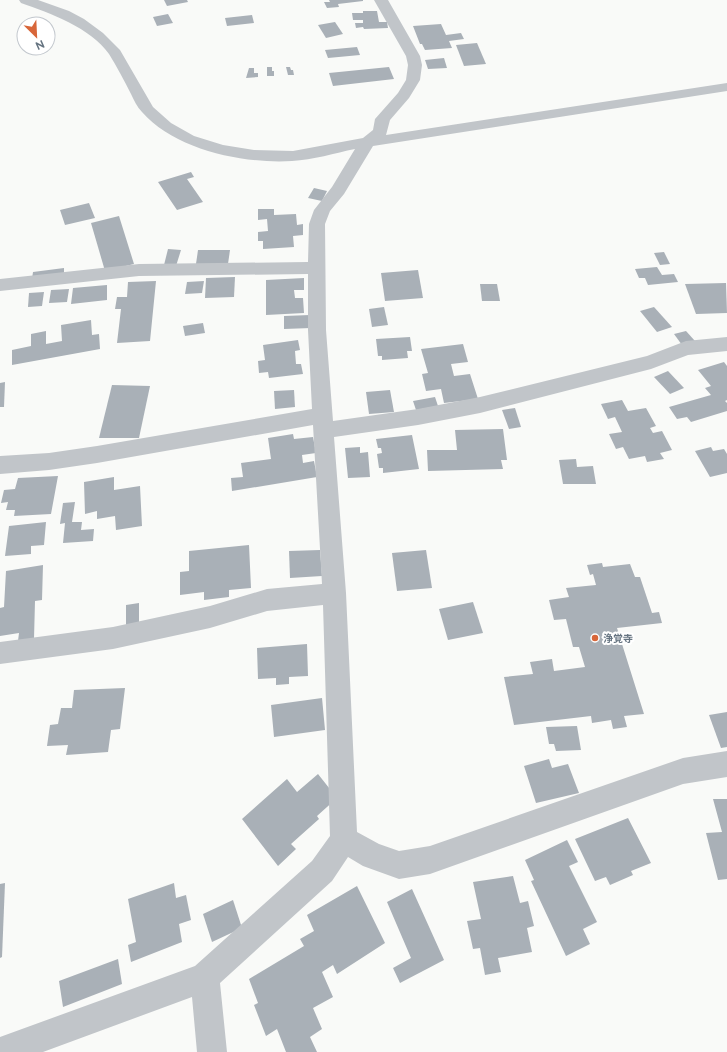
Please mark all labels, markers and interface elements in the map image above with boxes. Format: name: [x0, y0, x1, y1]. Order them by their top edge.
north arrow: [16, 16, 56, 56]
text: N: [33, 37, 46, 52]
marker: 浄覚寺: [590, 633, 600, 643]
place label: 浄覚寺: [603, 633, 633, 644]

